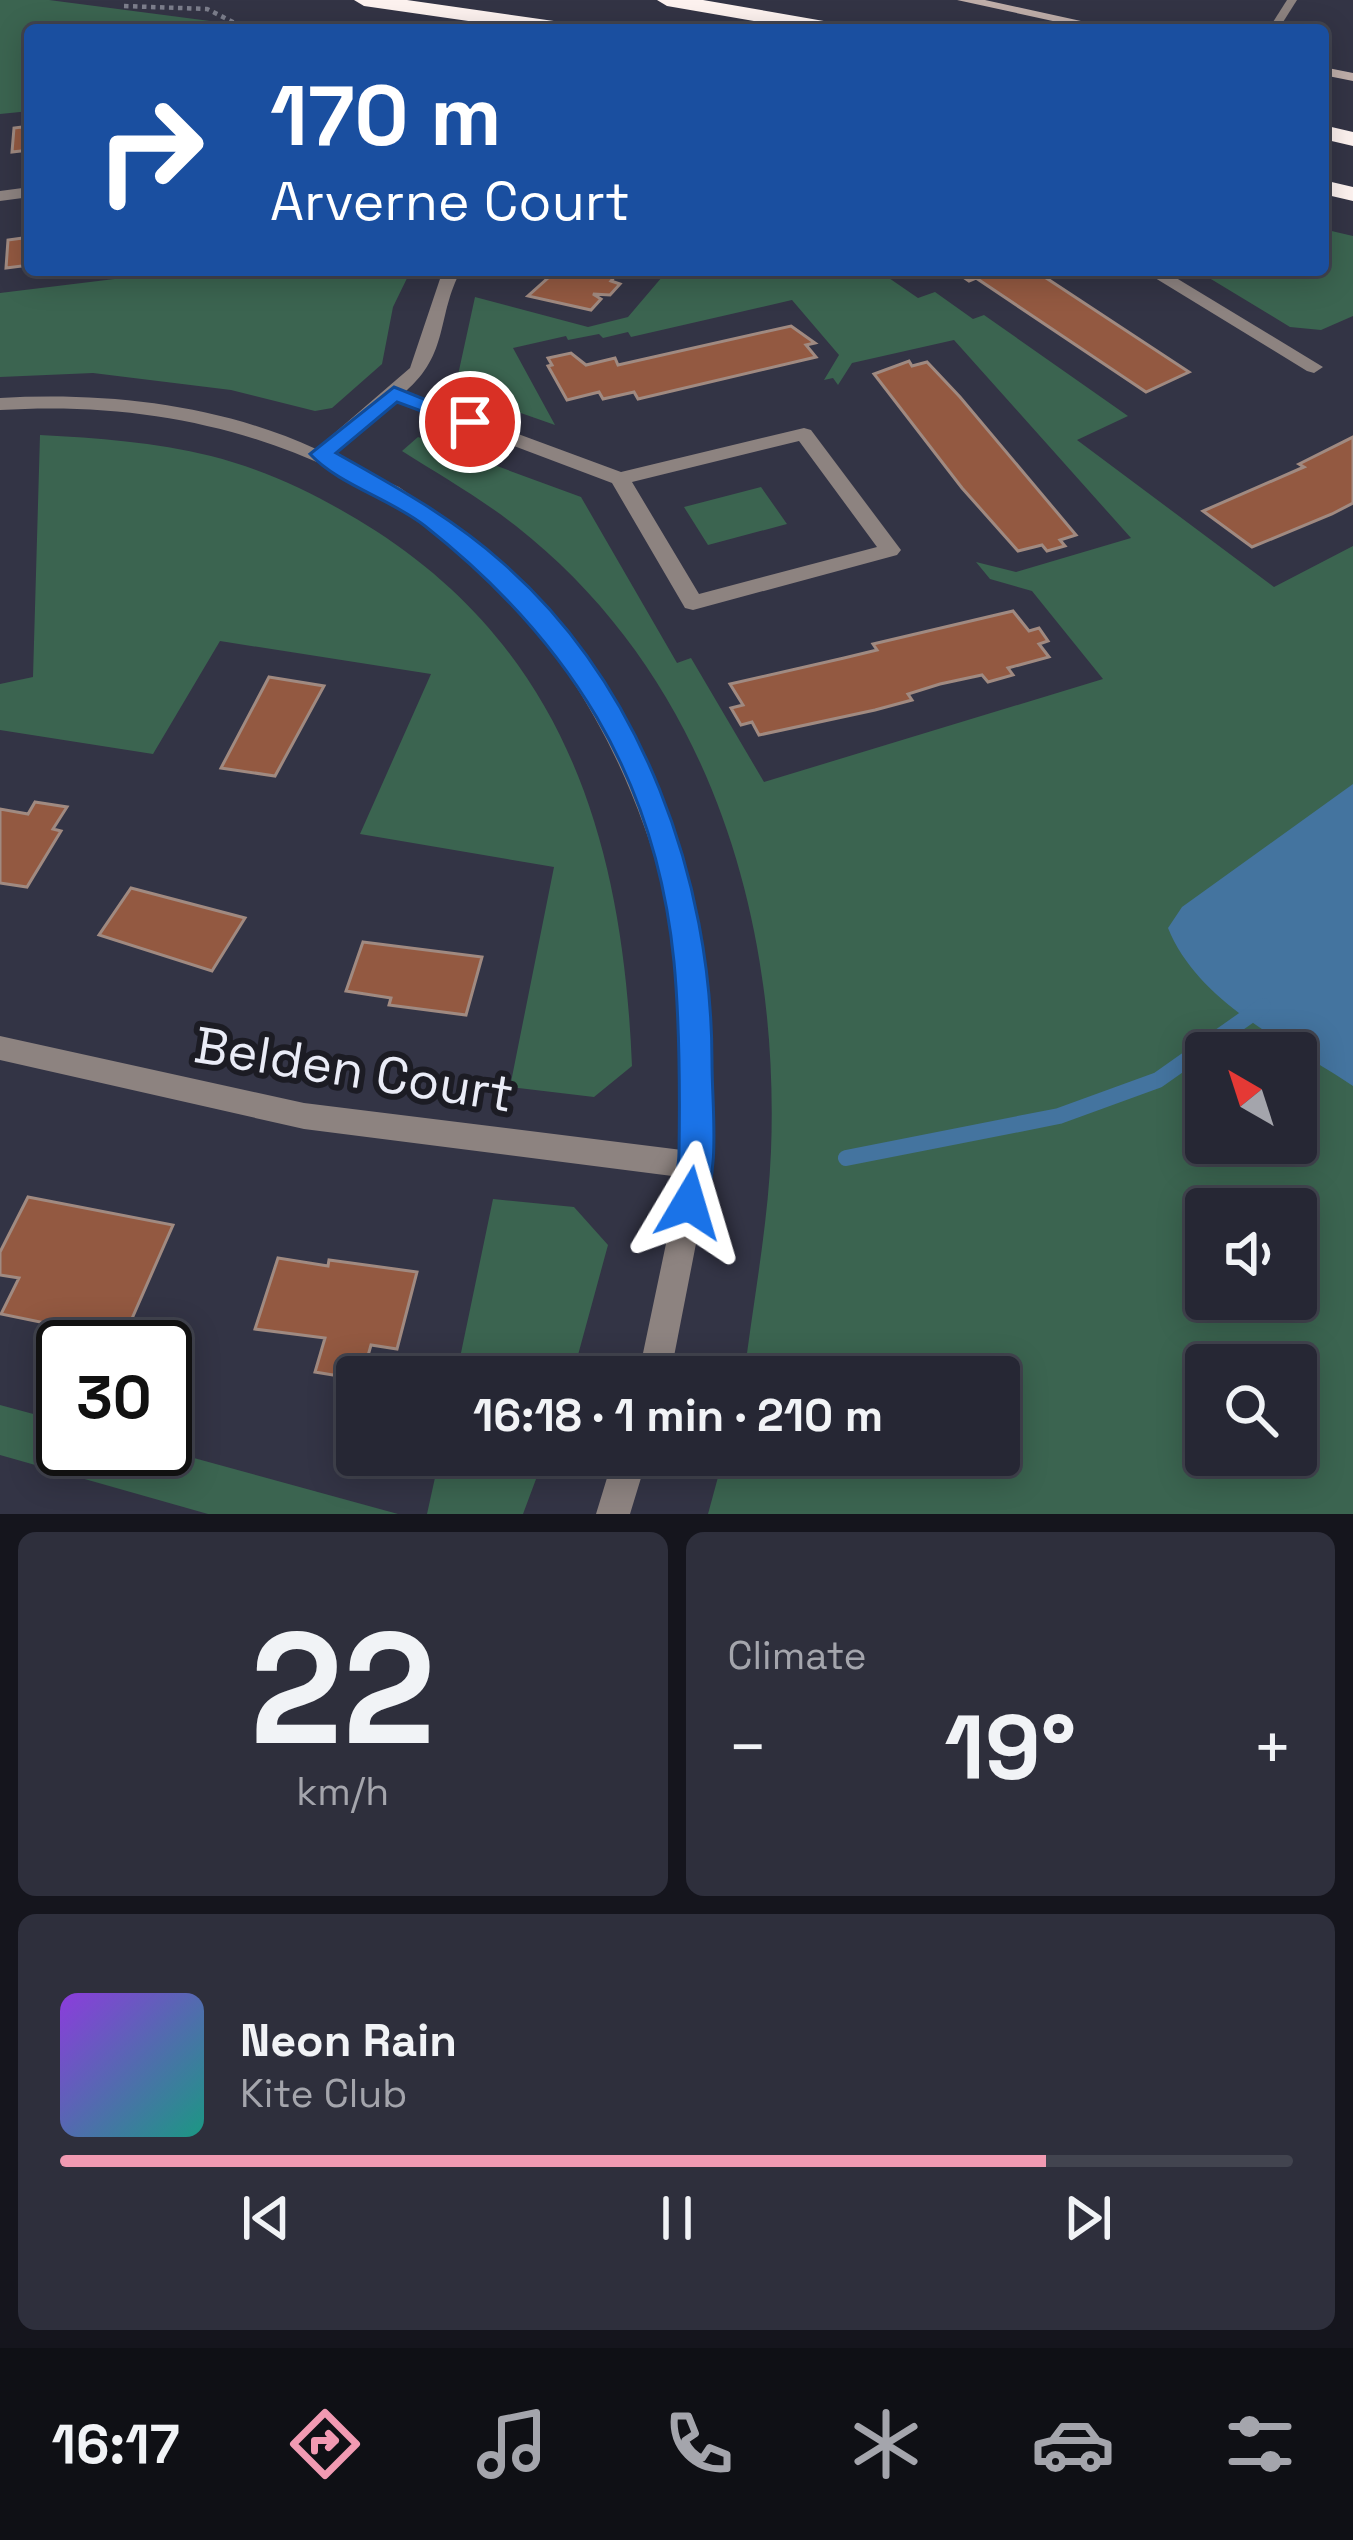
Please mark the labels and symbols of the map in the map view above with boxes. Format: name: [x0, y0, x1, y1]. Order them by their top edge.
pin: [419, 371, 521, 473]
street label: Belden Court: [190, 1012, 518, 1127]
north arrow: [1185, 1032, 1317, 1164]
position arrow: [626, 1140, 752, 1266]
speed limit sign: 30: [36, 1320, 192, 1476]

